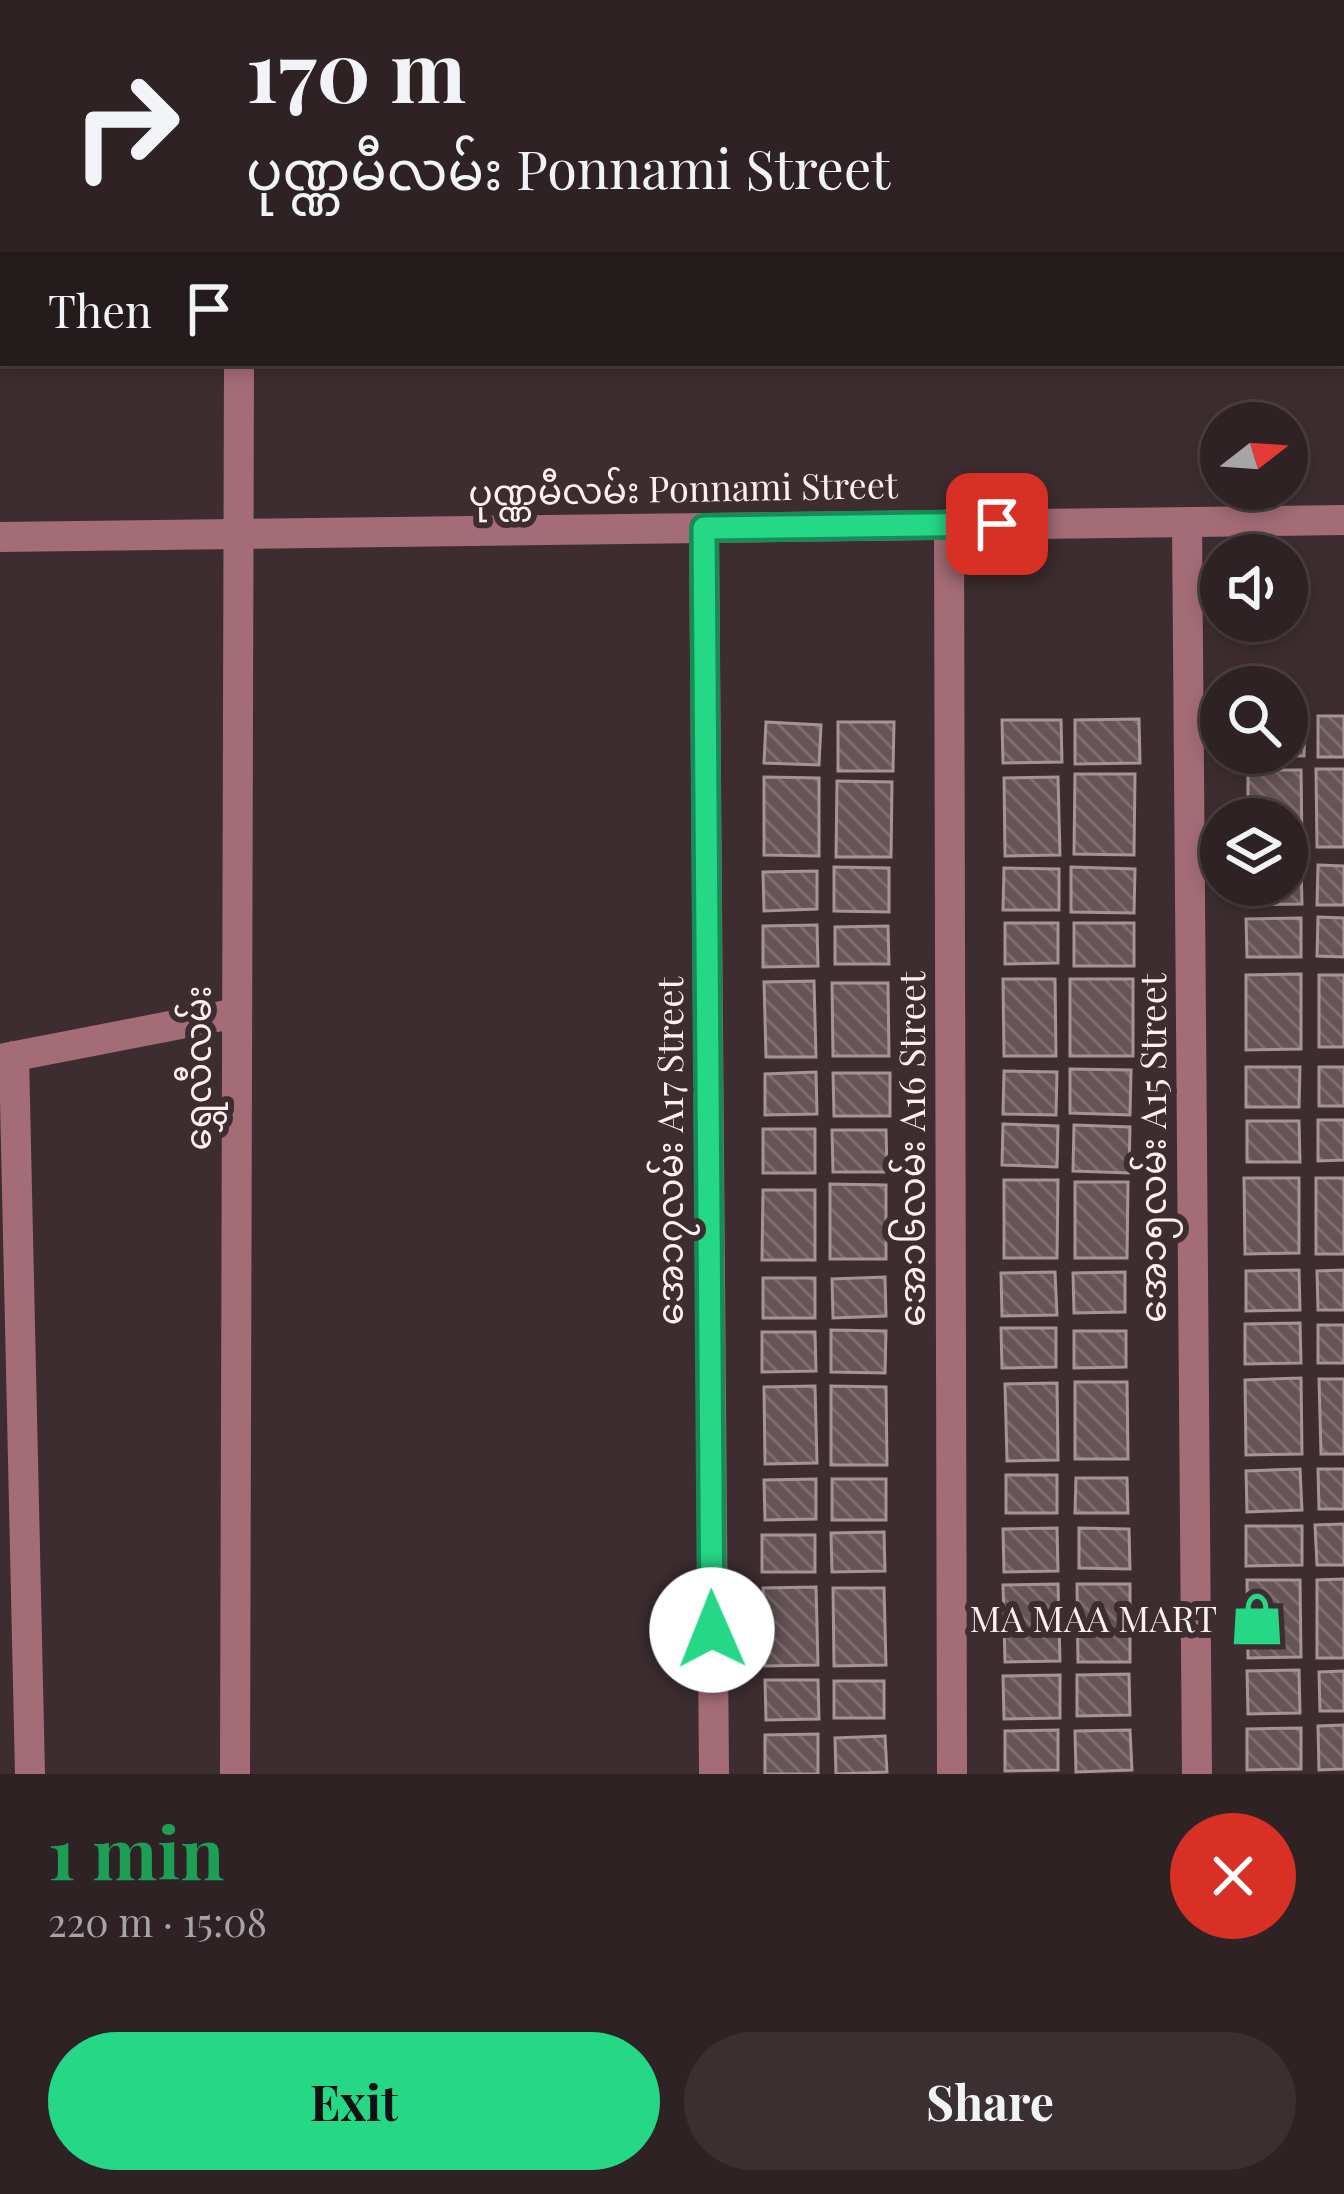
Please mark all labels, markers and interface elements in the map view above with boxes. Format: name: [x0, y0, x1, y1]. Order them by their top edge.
text: 170 m: [246, 12, 466, 124]
icon: right: [48, 48, 204, 204]
text: ပုဏ္ဏမီလမ်း Ponnami Street: [246, 132, 890, 204]
icon: arrive: [176, 276, 242, 342]
text: Then: [48, 279, 152, 339]
north arrow: [1200, 402, 1308, 510]
map controls: [1200, 402, 1308, 906]
street label: ပုဏ္ဏမီလမ်း Ponnami Street: [468, 459, 900, 523]
pin: [946, 473, 1048, 575]
icon: arrive: [964, 491, 1030, 557]
button: sound: [1200, 534, 1308, 642]
button: search: [1200, 666, 1308, 774]
button: layers: [1200, 798, 1308, 906]
street label: အေ၁၆လမ်း A16 Street: [886, 970, 934, 1327]
street label: အေ၁၅လမ်း A15 Street: [1127, 972, 1183, 1323]
street label: အေ၁၇လမ်း A17 Street: [644, 975, 700, 1325]
street label: ရွှေလီလမ်း: [172, 986, 228, 1150]
position arrow: [649, 1567, 775, 1693]
shop icon: MA MAA MART: [1228, 1590, 1286, 1648]
place label: MA MAA MART: [970, 1593, 1217, 1641]
text: 1 min: [48, 1802, 224, 1898]
button: close: [1170, 1813, 1296, 1939]
text: 220 m · 15:08: [48, 1895, 267, 1947]
button: Exit: [48, 2032, 660, 2170]
button: Share: [684, 2032, 1296, 2170]

